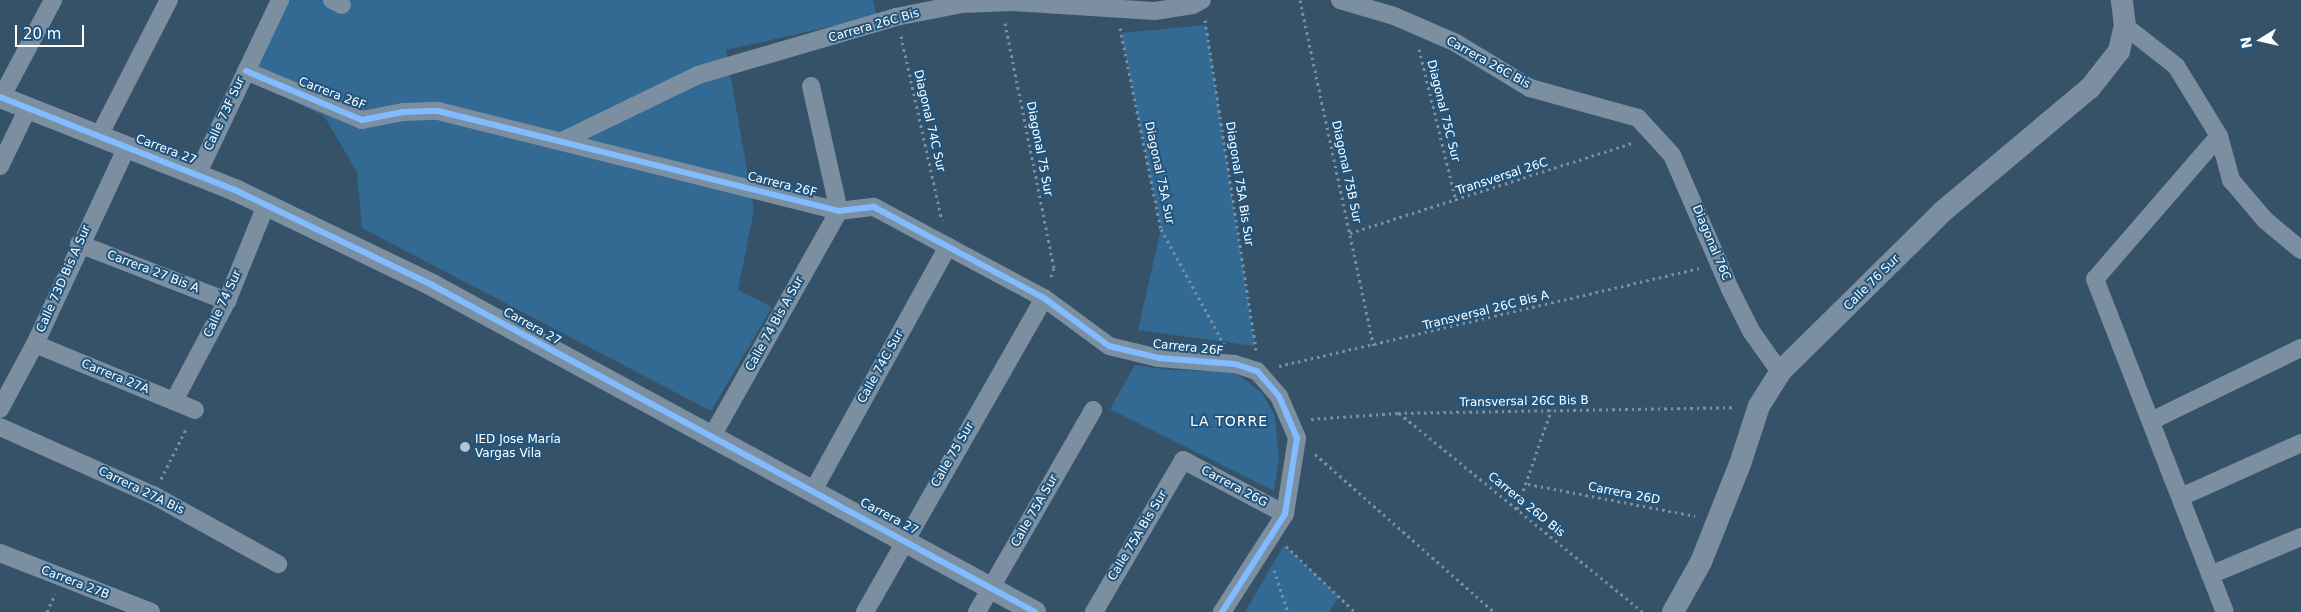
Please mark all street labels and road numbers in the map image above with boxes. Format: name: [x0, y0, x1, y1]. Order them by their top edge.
street label: Carrera 26C Bis: [827, 6, 921, 46]
street label: Carrera 26C Bis: [1443, 34, 1533, 92]
street label: Diagonal 75C Sur: [1423, 59, 1463, 163]
street label: Diagonal 74C Sur: [910, 68, 948, 174]
street label: Calle 73F Sur: [202, 75, 248, 153]
street label: Carrera 26F: [296, 75, 368, 113]
street label: Diagonal 75 Sur: [1023, 100, 1055, 198]
street label: Diagonal 75B Sur: [1328, 119, 1364, 225]
street label: Diagonal 75A Sur: [1141, 120, 1177, 226]
street label: Diagonal 75A Bis Sur: [1222, 121, 1256, 247]
street label: Carrera 27: [134, 132, 198, 168]
street label: Transversal 26C: [1454, 155, 1550, 199]
street label: Carrera 26F: [746, 169, 818, 201]
street label: Diagonal 76C: [1689, 203, 1733, 283]
street label: Calle 73D Bis A Sur: [34, 223, 94, 335]
street label: Carrera 27 Bis A: [105, 248, 201, 296]
street label: Calle 76 Sur: [1841, 252, 1903, 314]
street label: Calle 74 Sur: [201, 268, 245, 340]
street label: Calle 74 Bis A Sur: [743, 274, 807, 374]
street label: Transversal 26C Bis A: [1422, 288, 1550, 334]
street label: Carrera 27: [501, 305, 563, 349]
street label: Calle 74C Sur: [855, 328, 907, 406]
street label: Carrera 26F: [1152, 337, 1224, 359]
street label: Carrera 27A: [79, 357, 151, 397]
street label: Transversal 26C Bis B: [1459, 394, 1589, 410]
street label: Calle 75 Sur: [929, 420, 977, 490]
street label: Carrera 26G: [1198, 463, 1270, 511]
street label: Carrera 27A Bis: [96, 464, 186, 518]
street label: Carrera 26D Bis: [1485, 470, 1567, 540]
street label: Calle 75A Sur: [1009, 472, 1061, 550]
street label: Carrera 26D: [1587, 480, 1661, 508]
street label: Calle 75A Bis Sur: [1105, 488, 1171, 584]
street label: Carrera 27: [857, 496, 921, 538]
street label: Carrera 27B: [39, 563, 111, 603]

